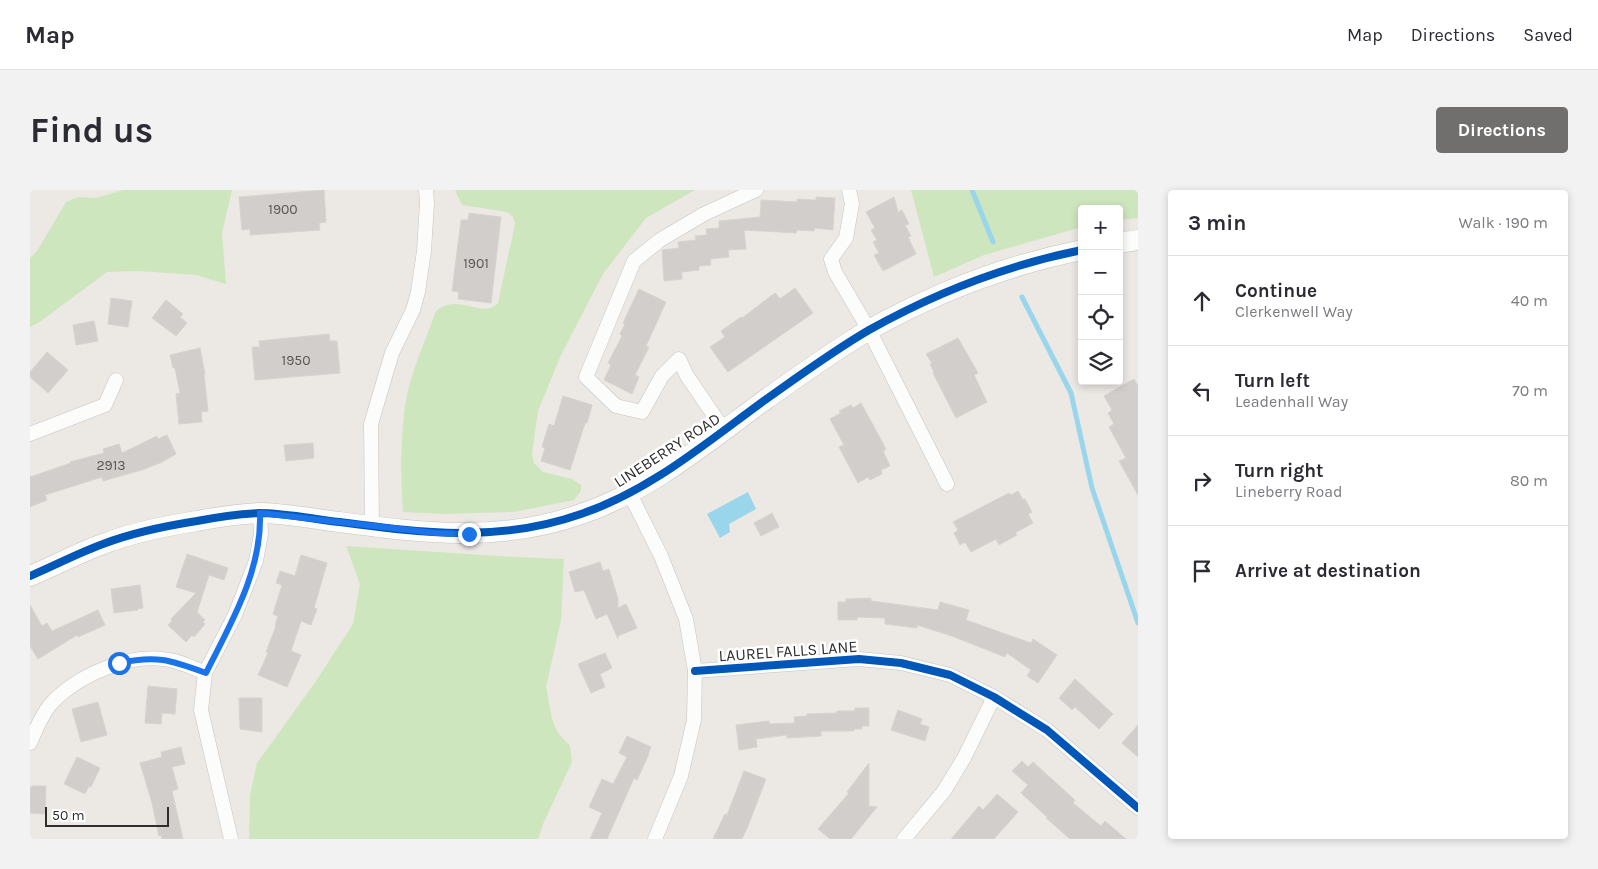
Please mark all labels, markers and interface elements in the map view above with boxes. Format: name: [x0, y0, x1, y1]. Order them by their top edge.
text: Map: [25, 21, 75, 49]
text: Map: [1347, 24, 1383, 46]
text: Directions: [1411, 24, 1495, 46]
text: Saved: [1523, 24, 1573, 46]
button: Directions: [1436, 107, 1568, 153]
text: Find us: [30, 110, 153, 151]
house number: 1900: [268, 201, 298, 218]
map controls: [1078, 205, 1123, 385]
button: +: [1078, 205, 1123, 250]
text: 3 min: [1188, 211, 1246, 235]
text: Walk · 190 m: [1459, 213, 1548, 232]
button: −: [1078, 250, 1123, 295]
house number: 1901: [463, 255, 489, 272]
text: Continue: [1235, 280, 1317, 302]
icon: ahead: [1188, 287, 1216, 315]
text: 40 m: [1511, 291, 1548, 310]
button: locate: [1078, 295, 1123, 340]
text: Clerkenwell Way: [1235, 302, 1353, 321]
button: layers: [1078, 340, 1123, 385]
house number: 1950: [282, 352, 310, 369]
text: Turn left: [1235, 370, 1310, 392]
icon: left: [1188, 377, 1216, 405]
text: 70 m: [1512, 381, 1548, 400]
text: Leadenhall Way: [1235, 392, 1348, 411]
street label: LINEBERRY ROAD: [610, 409, 724, 491]
house number: 2913: [96, 457, 126, 474]
text: Turn right: [1235, 460, 1324, 482]
icon: right: [1188, 467, 1216, 495]
text: 80 m: [1510, 471, 1548, 490]
text: Lineberry Road: [1235, 482, 1342, 501]
route end: [458, 523, 481, 546]
icon: arrive: [1188, 557, 1216, 585]
text: Arrive at destination: [1235, 560, 1421, 582]
street label: LAUREL FALLS LANE: [718, 637, 858, 665]
route start: [108, 652, 131, 675]
scale bar: [45, 804, 169, 827]
text: 50 m: [52, 807, 85, 824]

